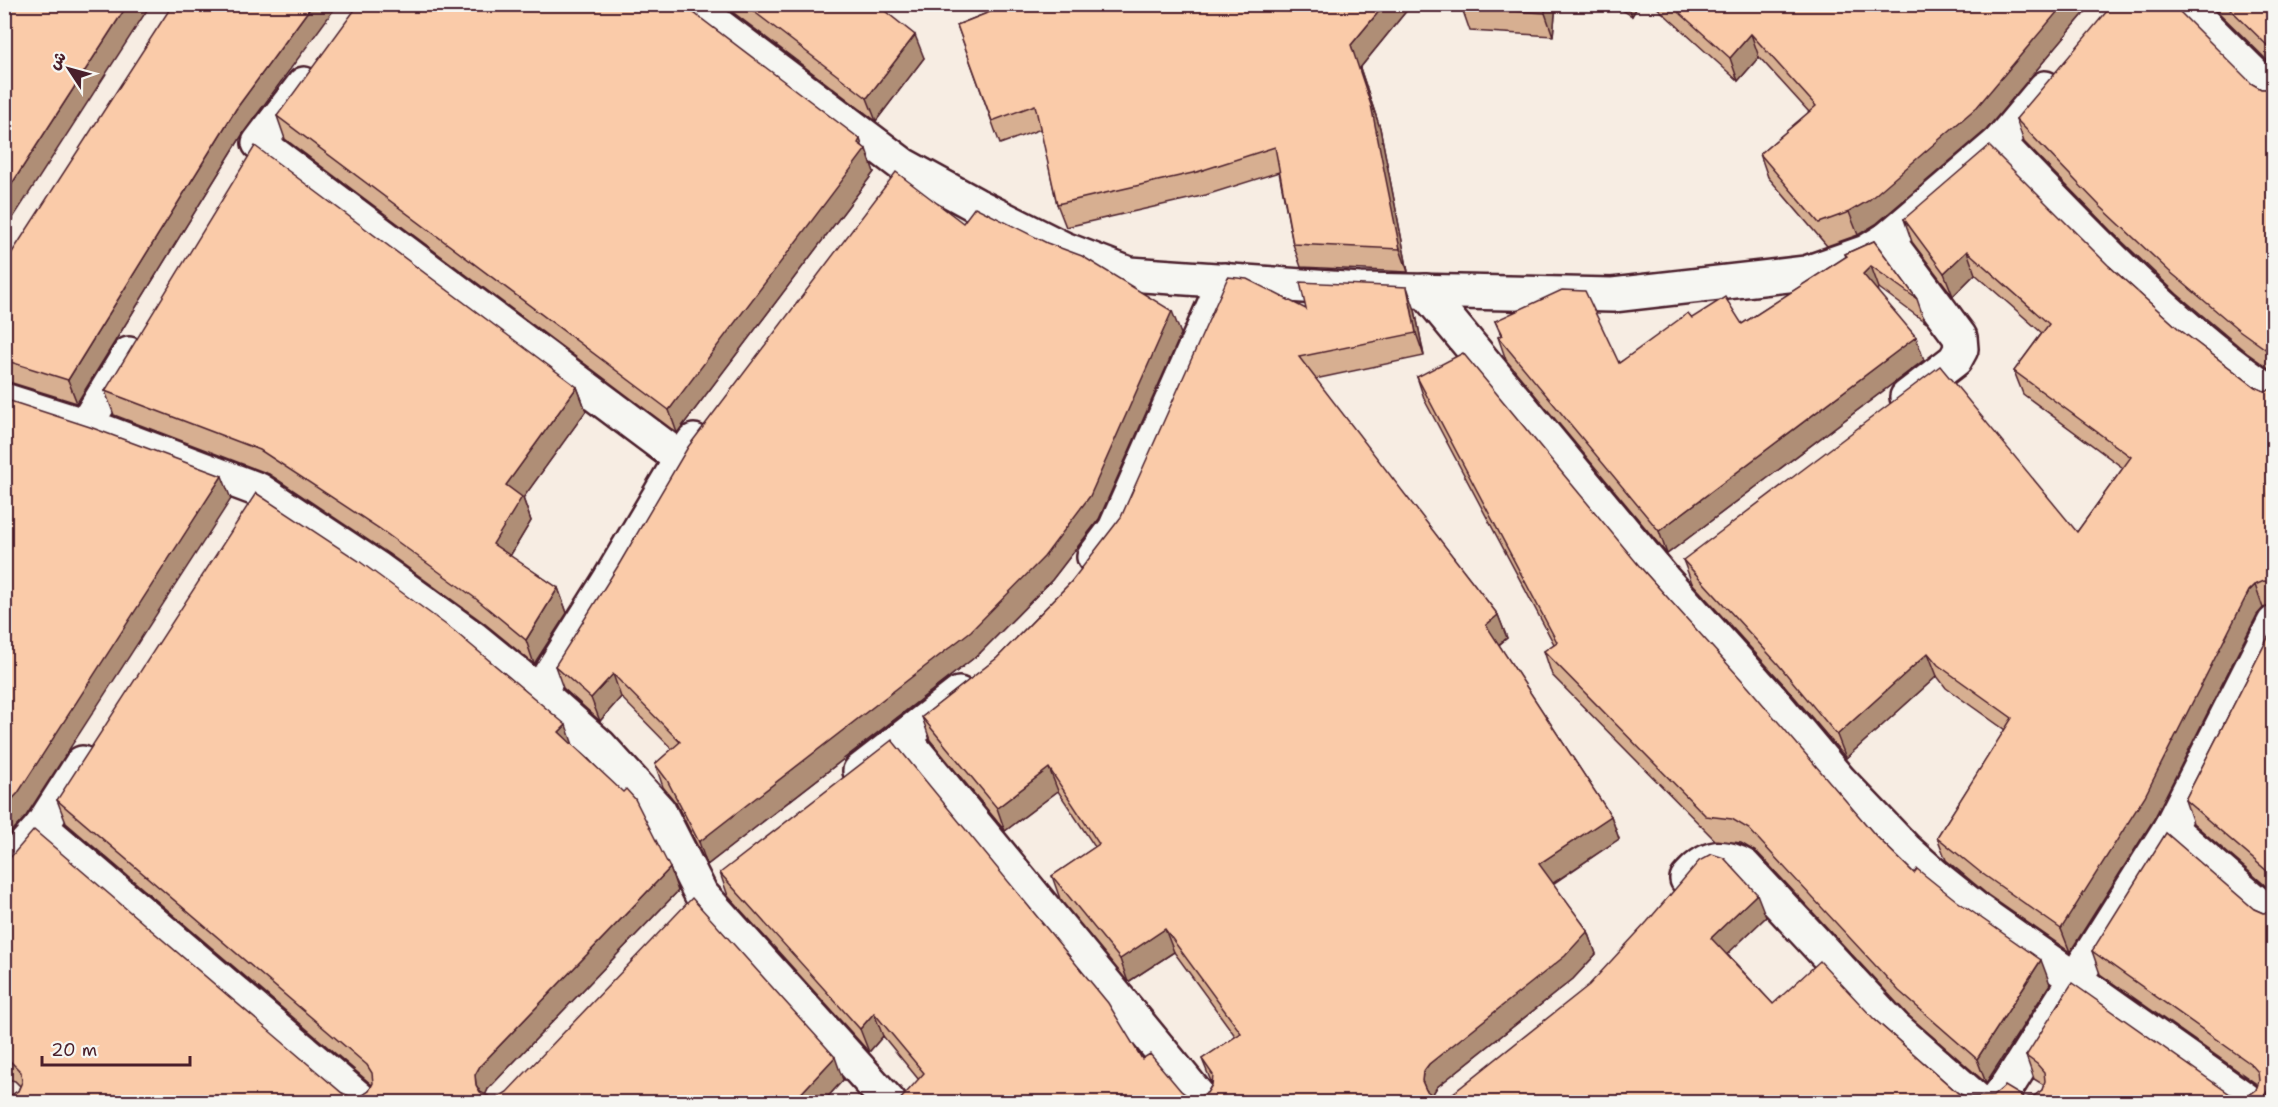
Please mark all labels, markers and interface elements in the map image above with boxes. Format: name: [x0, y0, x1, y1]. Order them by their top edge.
north arrow: [39, 39, 99, 99]
text: ش: [44, 47, 71, 74]
scale bar: [42, 1029, 190, 1067]
text: 20 m: [51, 1038, 97, 1062]

